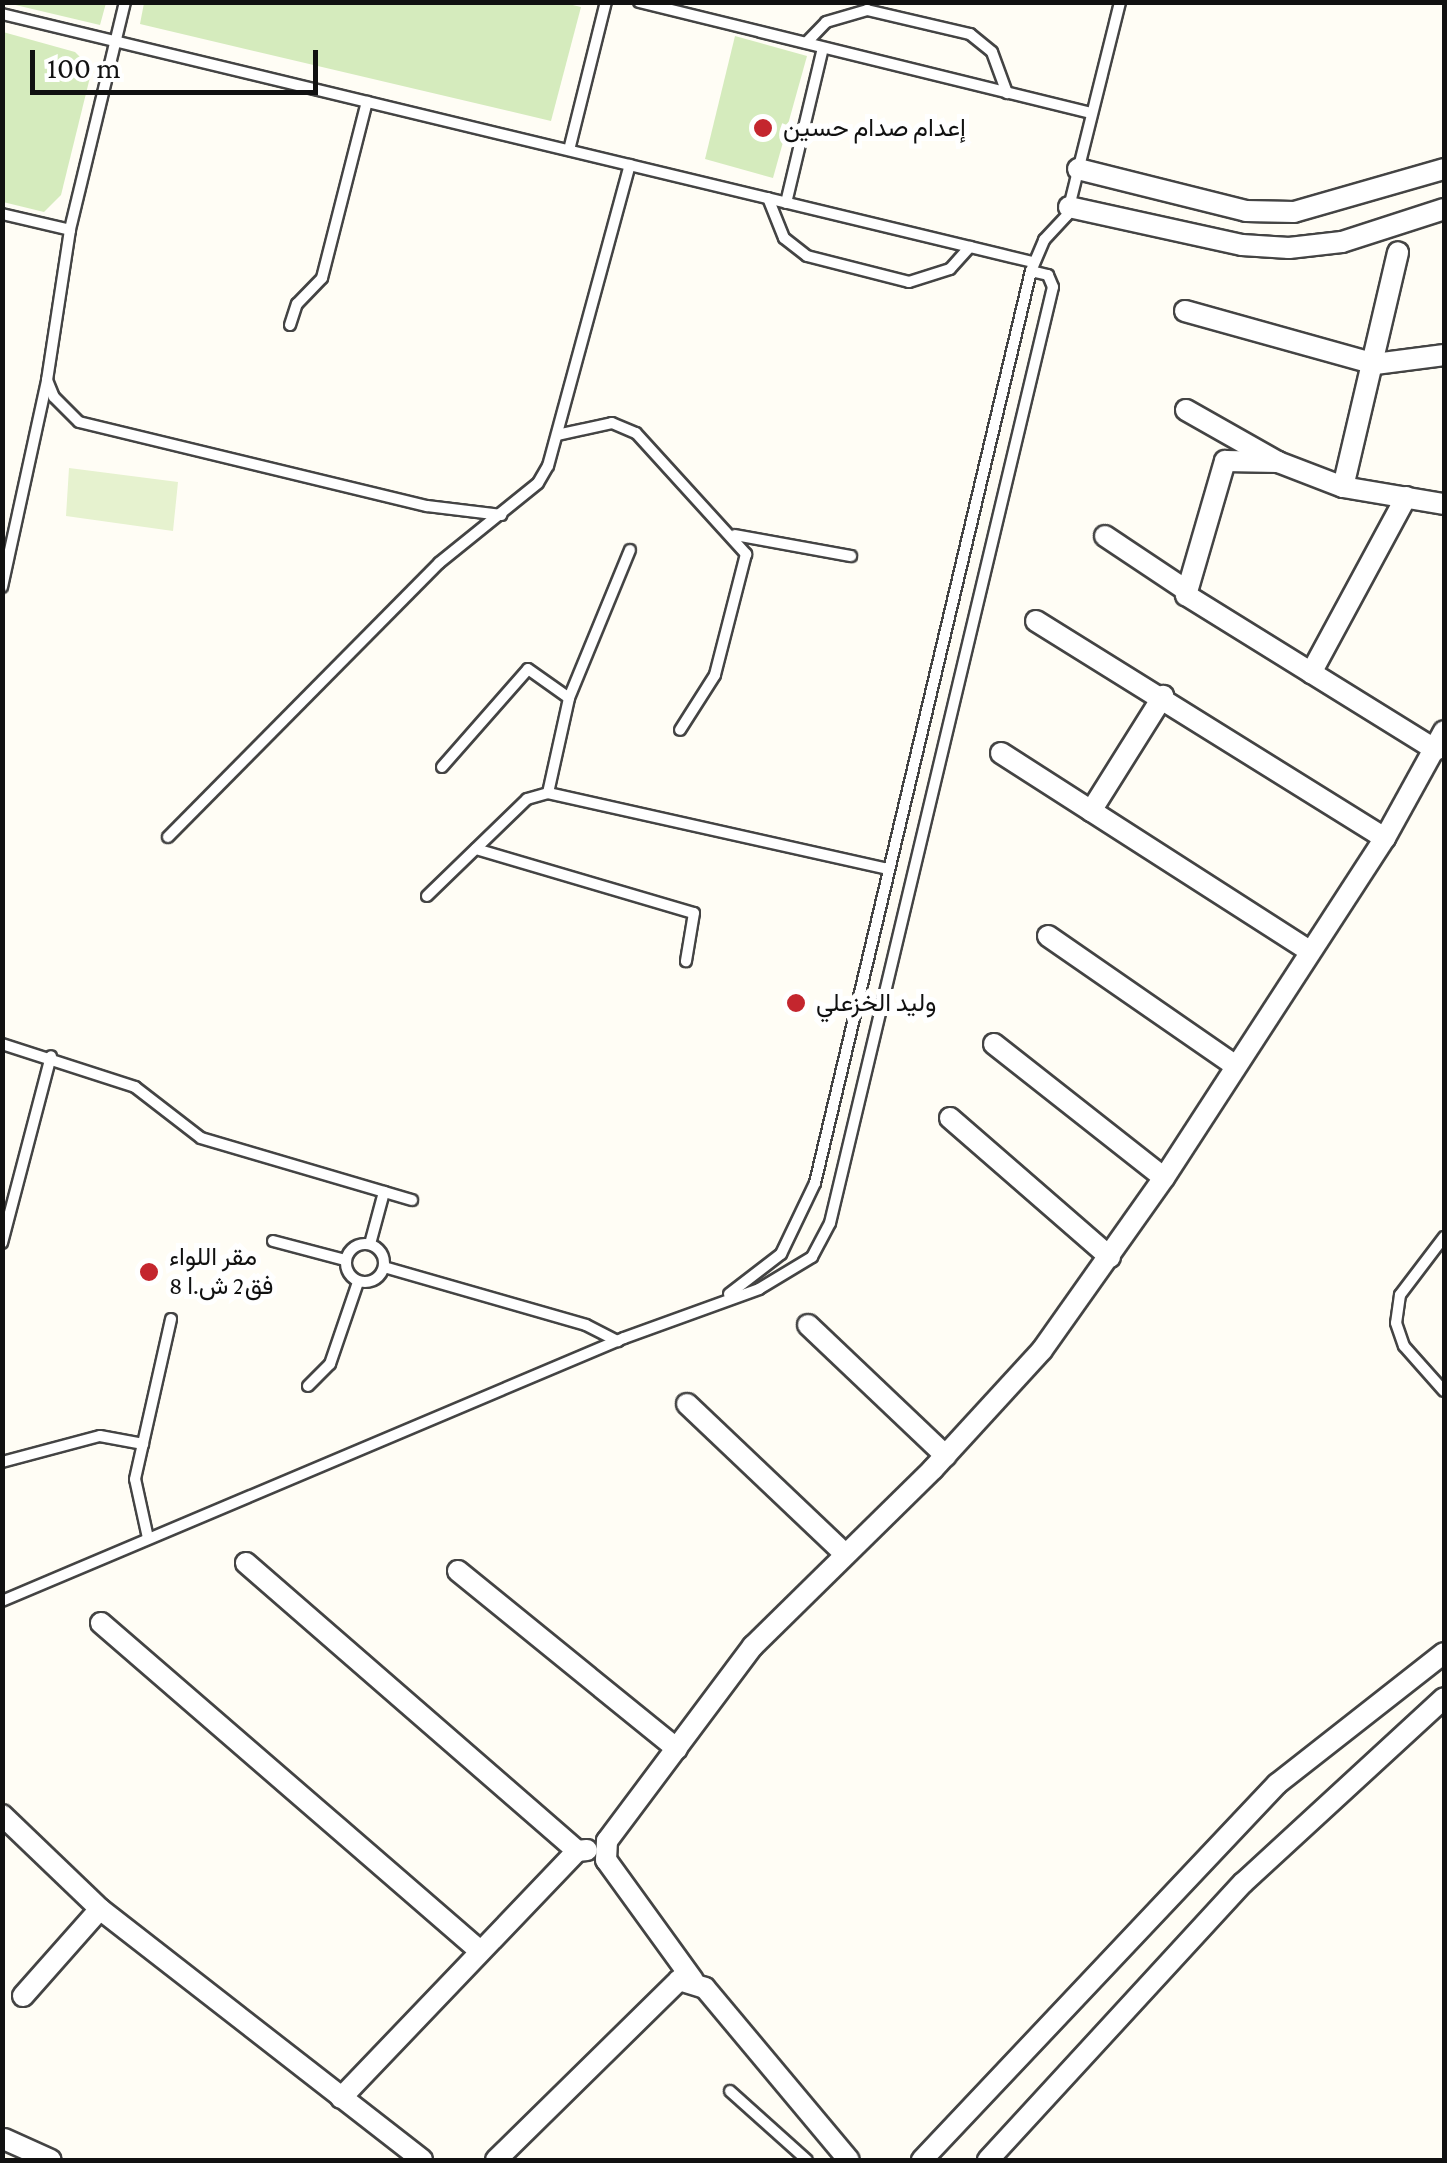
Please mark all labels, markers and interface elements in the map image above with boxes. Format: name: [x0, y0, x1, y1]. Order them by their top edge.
scale bar: [35, 30, 322, 92]
text: 100 m: [47, 51, 121, 84]
place label: إعدام صدام حسين: [783, 113, 966, 143]
marker: إعدام صدام حسين: [752, 117, 774, 139]
place label: وليد الخزعلي: [816, 988, 936, 1018]
marker: وليد الخزعلي: [785, 992, 807, 1014]
place label: مقر اللواء 8 فق2 ش.ا: [169, 1243, 273, 1302]
marker: مقر اللواء 8 فق2 ش.ا: [138, 1261, 160, 1283]

